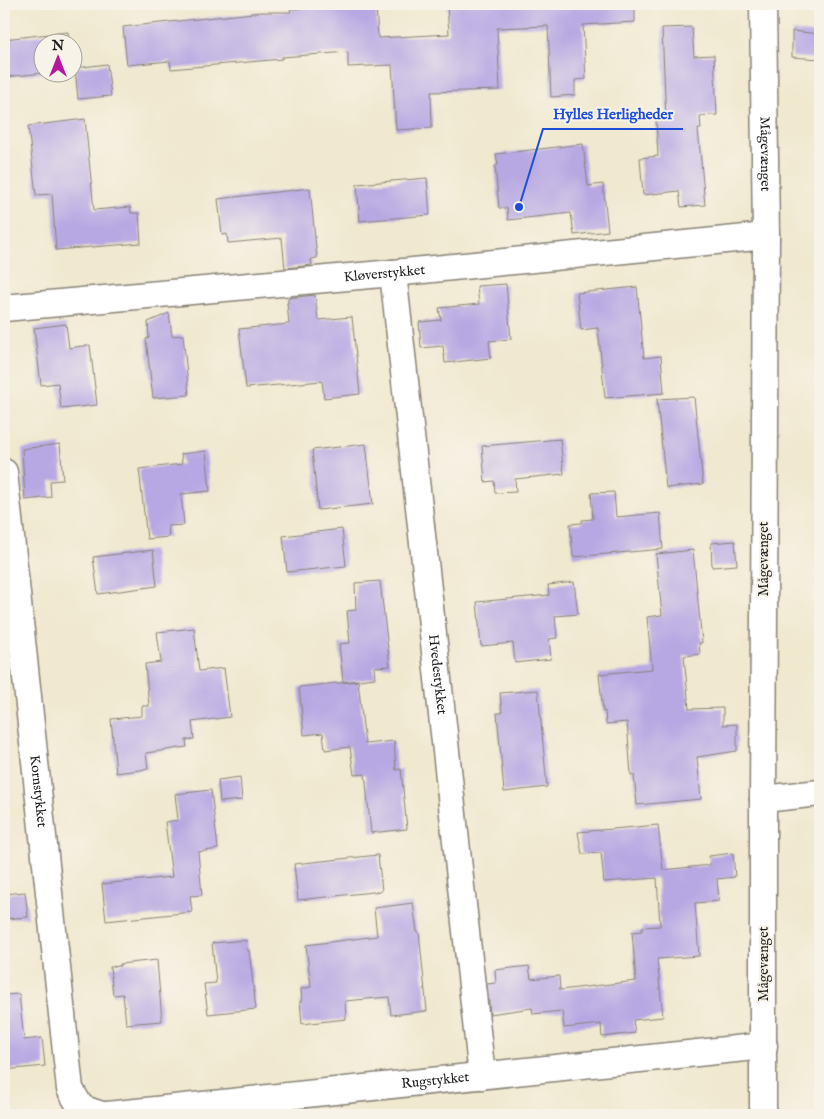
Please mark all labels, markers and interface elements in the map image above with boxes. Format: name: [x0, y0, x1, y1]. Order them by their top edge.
north arrow: [32, 32, 82, 82]
text: N: [51, 37, 64, 55]
callout: Hylles Herligheder: [543, 99, 683, 129]
text: Hylles Herligheder: [553, 105, 673, 124]
street label: Mågevænget: [755, 116, 774, 192]
street label: Kløverstykket: [343, 261, 426, 286]
street label: Mågevænget: [755, 521, 773, 596]
street label: Hvedestykket: [424, 633, 451, 716]
street label: Kornstykket: [25, 754, 51, 829]
street label: Mågevænget: [755, 926, 773, 1001]
street label: Rugstykket: [400, 1068, 470, 1093]

